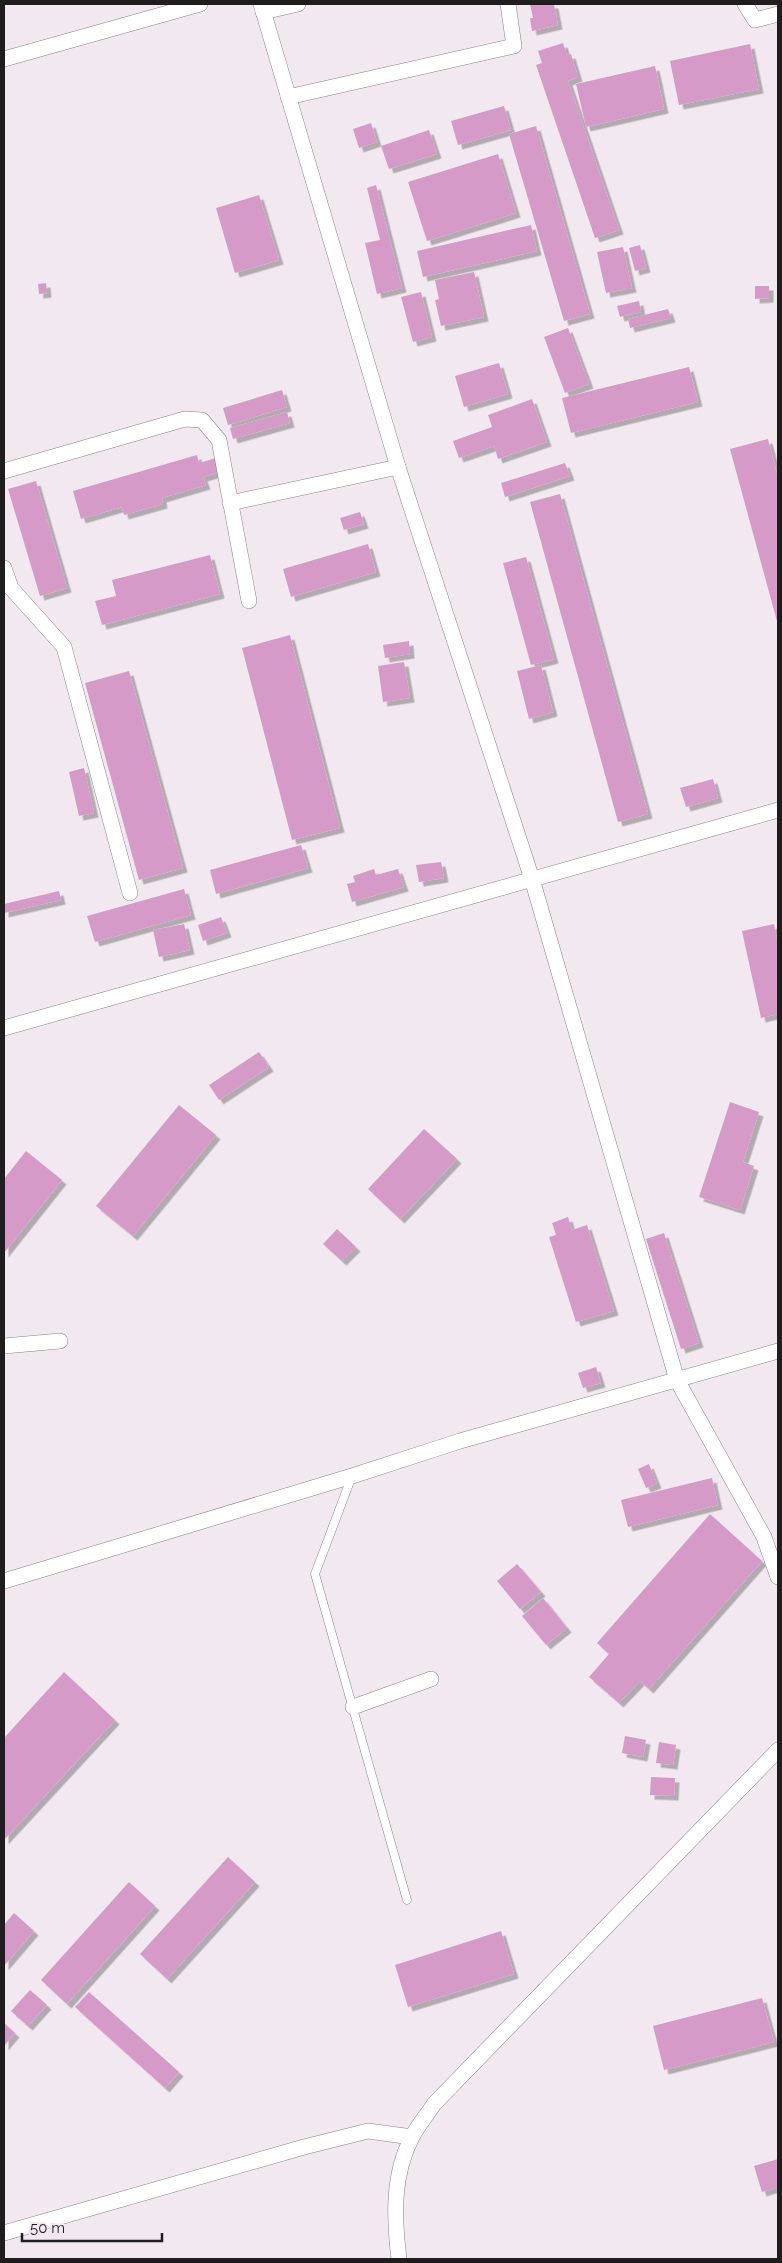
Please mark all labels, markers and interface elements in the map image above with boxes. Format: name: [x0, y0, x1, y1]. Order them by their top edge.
scale bar: [22, 2210, 162, 2242]
text: 50 m: [30, 2219, 65, 2237]

